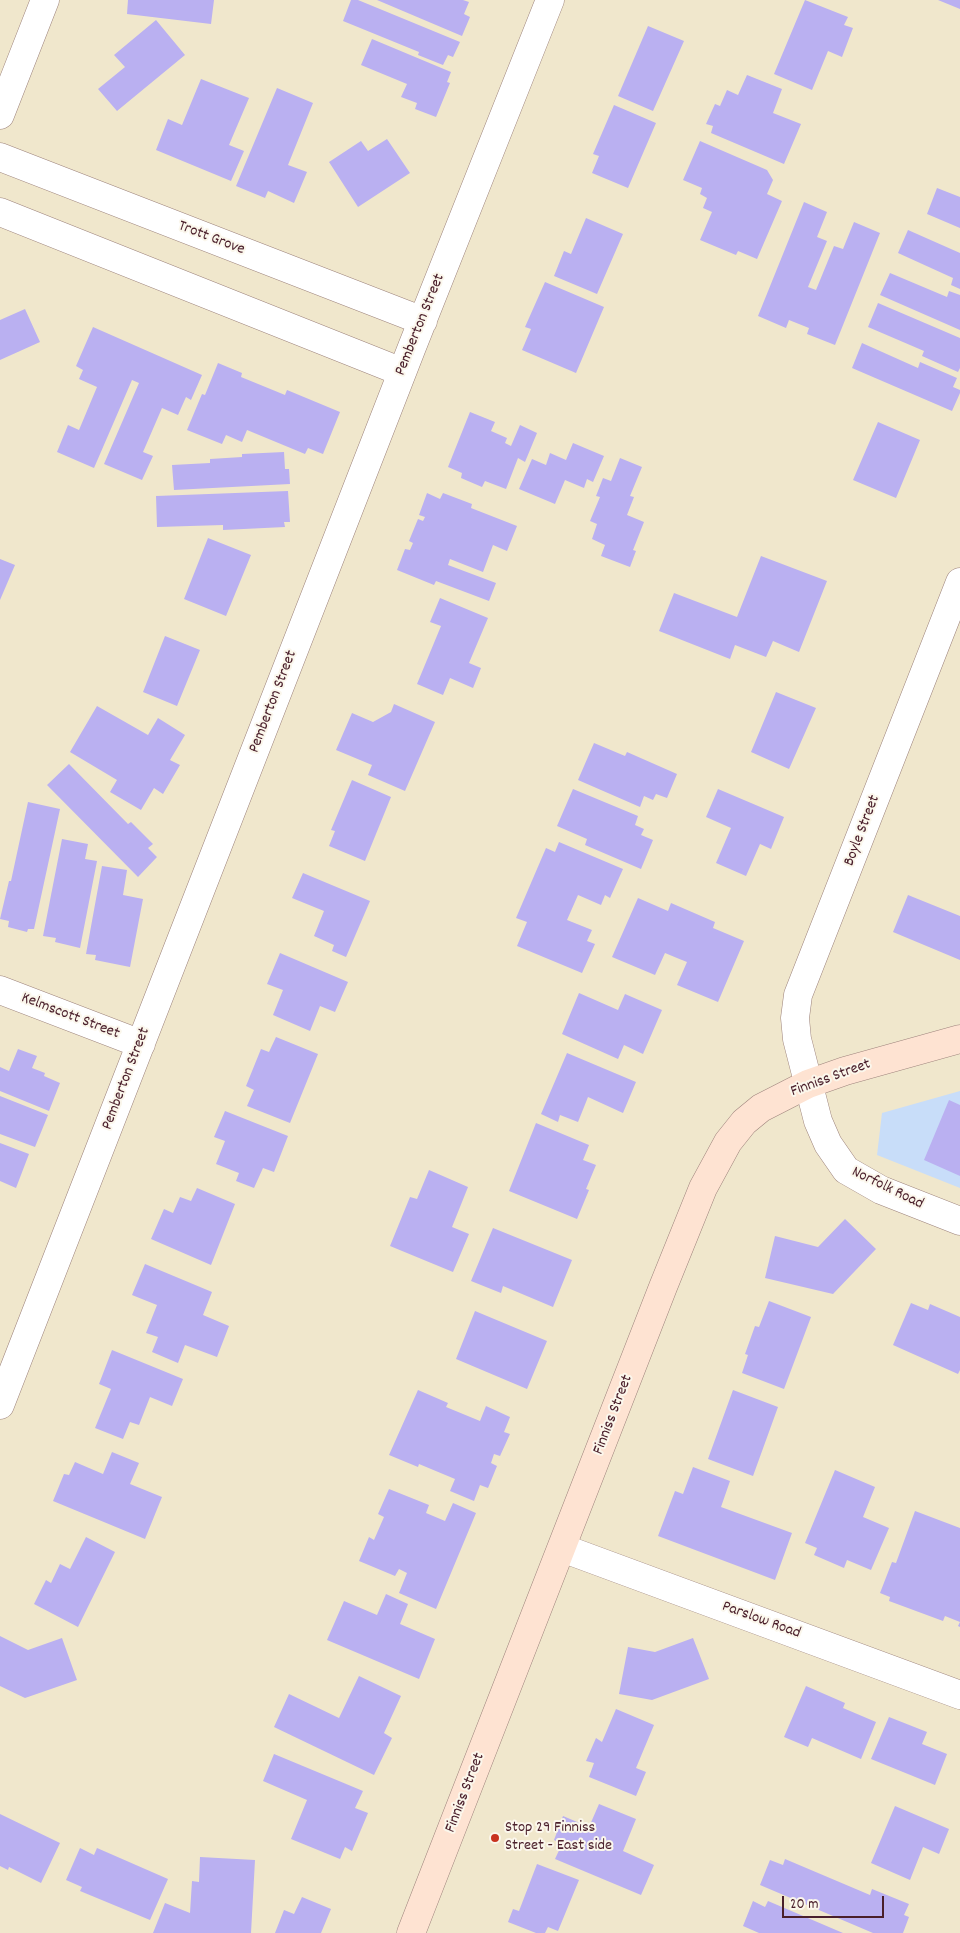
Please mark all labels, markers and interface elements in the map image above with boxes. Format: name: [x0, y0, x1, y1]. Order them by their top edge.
street label: Trott Grove: [175, 218, 247, 260]
street label: Pemberton Street: [392, 271, 450, 379]
street label: Pemberton Street: [246, 648, 302, 756]
street label: Boyle Street: [841, 793, 885, 869]
street label: Kelmscott Street: [18, 989, 122, 1045]
street label: Pemberton Street: [99, 1025, 155, 1133]
street label: Finniss Street: [788, 1056, 874, 1102]
street label: Norfolk Road: [848, 1163, 926, 1215]
street label: Finniss Street: [590, 1372, 638, 1458]
street label: Parslow Road: [719, 1598, 803, 1644]
street label: Finniss Street: [442, 1750, 490, 1836]
place label: Stop 29 Finniss Street - East side: [505, 1819, 612, 1857]
marker: Stop 29 Finniss Street - East side: [489, 1832, 501, 1844]
scale bar: [785, 1886, 888, 1918]
text: 20 m: [790, 1894, 818, 1916]

